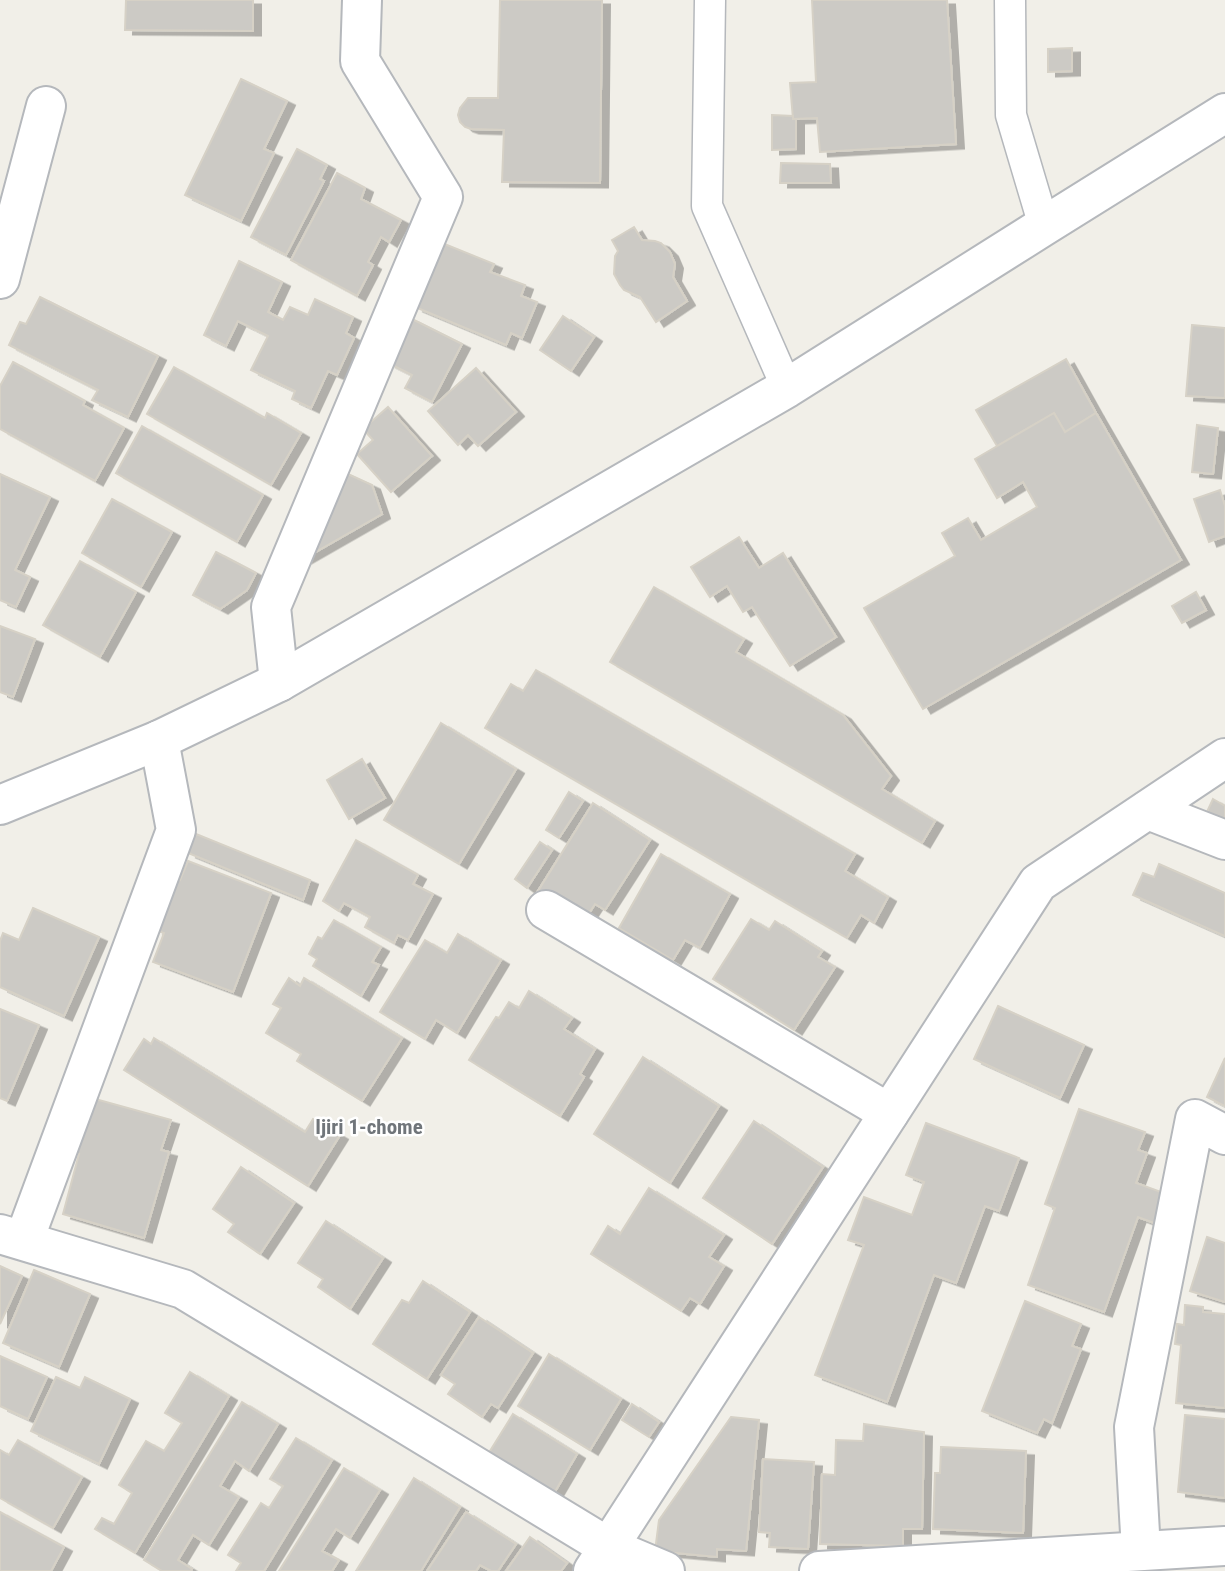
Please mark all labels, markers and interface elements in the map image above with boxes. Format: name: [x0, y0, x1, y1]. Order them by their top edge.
district label: Ijiri 1-chome: [315, 1115, 423, 1139]

